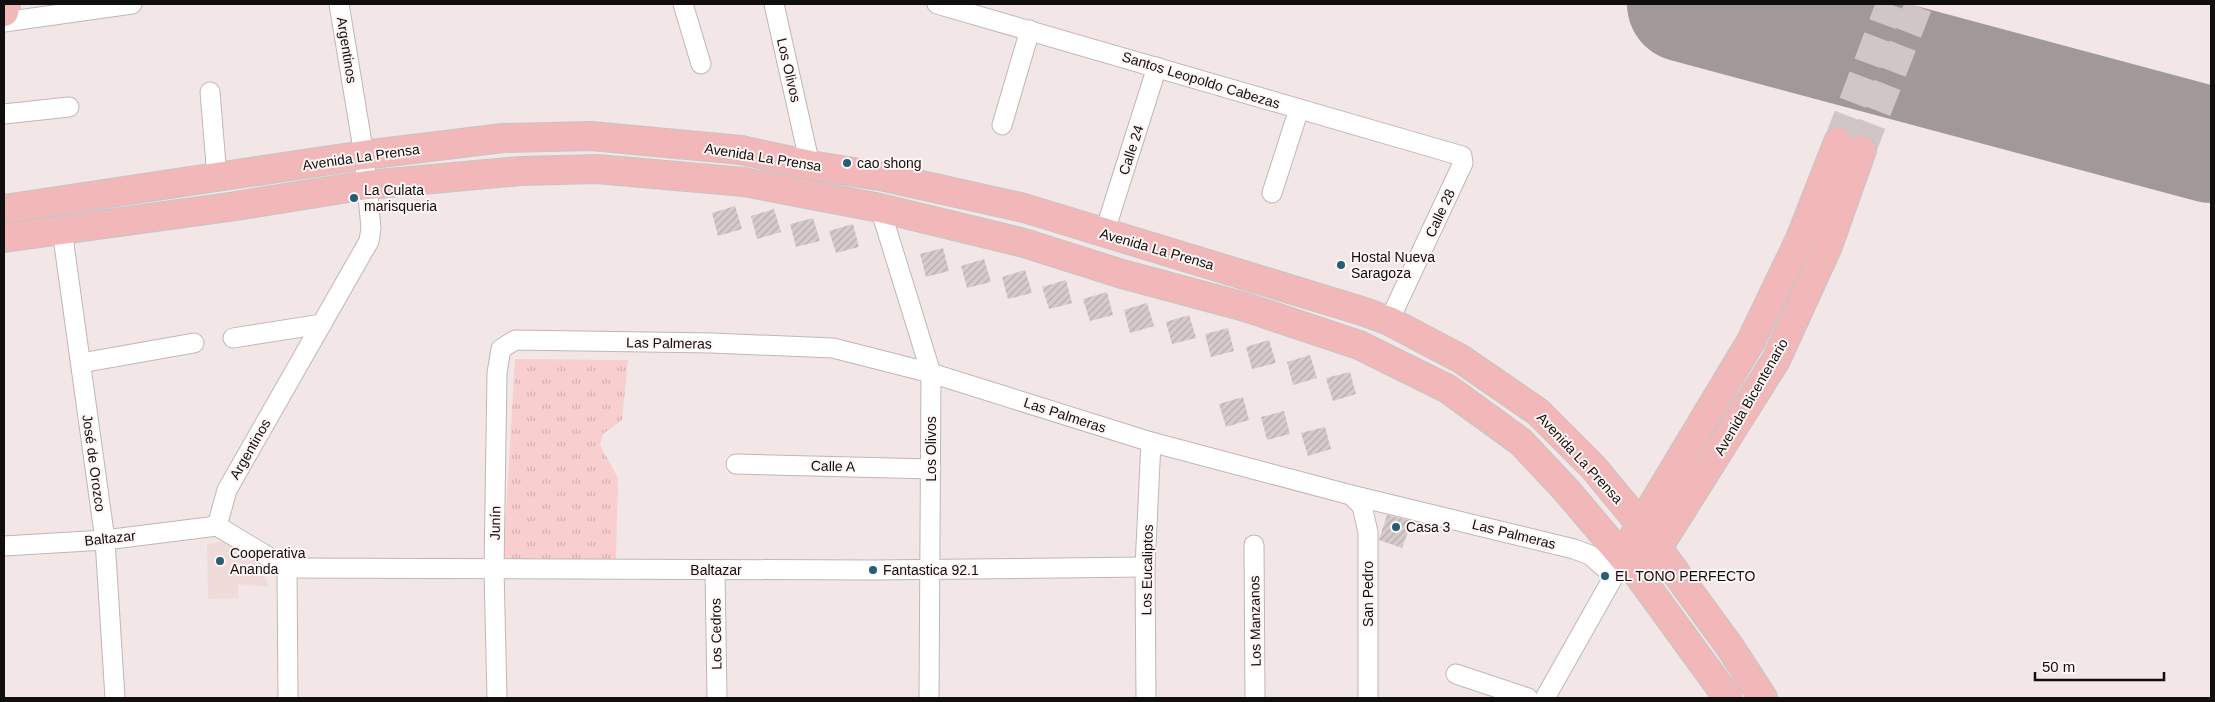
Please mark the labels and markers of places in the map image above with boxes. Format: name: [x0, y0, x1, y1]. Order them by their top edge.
place label: cao shong: [857, 155, 922, 171]
marker: cao shong: [841, 157, 853, 169]
place label: La Culata marisqueria: [364, 182, 437, 214]
marker: La Culata marisqueria: [348, 192, 360, 204]
place label: Hostal Nueva Saragoza: [1351, 249, 1435, 281]
marker: Hostal Nueva Saragoza: [1335, 259, 1347, 271]
place label: Casa 3: [1406, 519, 1451, 535]
marker: Casa 3: [1390, 521, 1402, 533]
place label: Cooperativa Ananda: [230, 545, 306, 577]
marker: Cooperativa Ananda: [214, 555, 226, 567]
place label: Fantastica 92.1: [883, 562, 979, 578]
marker: Fantastica 92.1: [867, 564, 879, 576]
place label: EL TONO PERFECTO: [1615, 568, 1755, 584]
marker: EL TONO PERFECTO: [1599, 570, 1611, 582]

